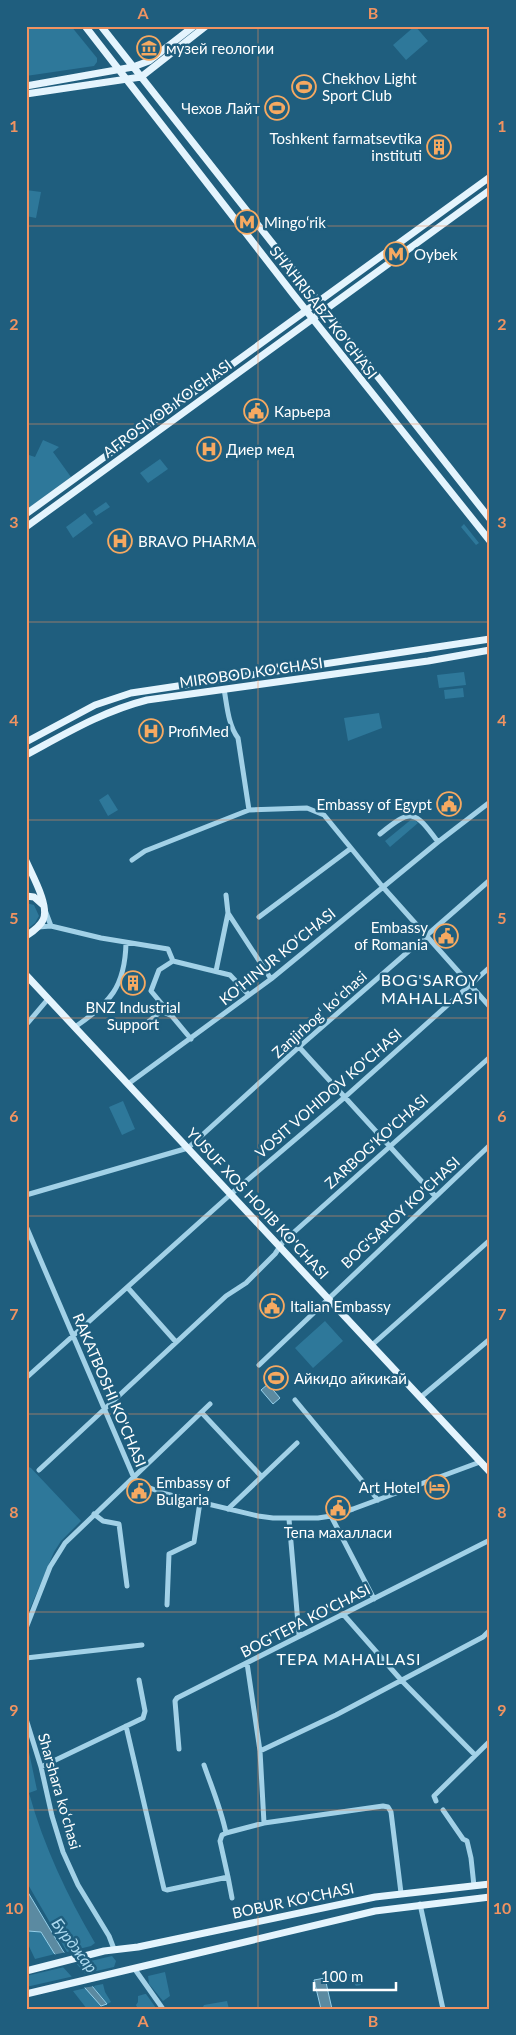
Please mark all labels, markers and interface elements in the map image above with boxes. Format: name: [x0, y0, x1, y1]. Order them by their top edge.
text: A: [136, 3, 149, 22]
text: B: [368, 3, 378, 22]
museum icon: музей геологии: [136, 35, 162, 61]
place label: музей геологии: [166, 39, 274, 57]
place label: Chekhov Light Sport Club: [322, 69, 417, 104]
sports icon: Chekhov Light Sport Club: [291, 74, 317, 100]
sports icon: Чехов Лайт: [264, 95, 290, 121]
place label: Чехов Лайт: [181, 99, 260, 117]
text: 1: [9, 116, 19, 135]
text: 1: [497, 116, 507, 135]
place label: Toshkent farmatsevtika instituti: [270, 129, 422, 164]
building icon: Toshkent farmatsevtika instituti: [426, 134, 452, 160]
metro station icon: Mingoʻrik: [234, 209, 260, 235]
place label: Mingoʻrik: [264, 213, 326, 231]
metro station icon: Oybek: [383, 241, 409, 267]
street label: SHAHRISABZ KO'CHASI: [266, 242, 382, 382]
place label: Oybek: [414, 245, 458, 263]
text: 2: [9, 314, 19, 333]
text: 2: [497, 314, 507, 333]
street label: AFROSIYOB KO'CHASI: [99, 355, 235, 461]
public building icon: Карьера: [243, 398, 269, 424]
place label: Карьера: [274, 402, 331, 420]
hospital icon: Диер мед: [196, 436, 222, 462]
place label: Диер мед: [226, 440, 294, 458]
text: 3: [9, 512, 19, 531]
text: 3: [497, 512, 507, 531]
hospital icon: BRAVO PHARMA: [107, 528, 133, 554]
place label: BRAVO PHARMA: [138, 532, 257, 550]
street label: MIROBOD KO'CHASI: [178, 653, 324, 691]
text: 4: [9, 710, 19, 729]
text: 4: [497, 710, 507, 729]
hospital icon: ProfiMed: [138, 718, 164, 744]
place label: ProfiMed: [168, 722, 229, 740]
public building icon: Embassy of Egypt: [436, 791, 462, 817]
place label: Embassy of Egypt: [316, 795, 433, 813]
street label: KO‘HINUR KO‘CHASI: [215, 904, 339, 1008]
text: 5: [9, 908, 19, 927]
text: 5: [497, 908, 507, 927]
place label: Embassy of Romania: [354, 918, 428, 953]
public building icon: Embassy of Romania: [433, 923, 459, 949]
street label: Zanjirbogʻ koʻchasi: [268, 967, 370, 1061]
building icon: BNZ Industrial Support: [120, 970, 146, 996]
district label: BOG'SAROY MAHALLASI: [381, 970, 479, 1007]
place label: BNZ Industrial Support: [85, 998, 181, 1033]
street label: VOSIT VOHIDOV KO'CHASI: [251, 1024, 405, 1162]
street label: ZARBOG'KO'CHASI: [321, 1090, 431, 1192]
text: 6: [9, 1106, 19, 1125]
text: 6: [497, 1106, 507, 1125]
street label: YUSUF XOS HOJIB KO'CHASI: [183, 1124, 333, 1282]
street label: BOG'SAROY KO'CHASI: [337, 1152, 463, 1272]
public building icon: Italian Embassy: [259, 1293, 285, 1319]
place label: Italian Embassy: [290, 1297, 391, 1315]
text: 7: [9, 1304, 19, 1323]
text: 7: [497, 1304, 507, 1323]
street label: RAKATBOSHI KO'CHASI: [69, 1310, 151, 1470]
sports icon: Айкидо айкикай: [263, 1365, 289, 1391]
place label: Айкидо айкикай: [294, 1369, 407, 1387]
place label: Embassy of Bulgaria: [156, 1473, 231, 1508]
hotel icon: Art Hotel: [424, 1474, 450, 1500]
public building icon: Embassy of Bulgaria: [126, 1478, 152, 1504]
place label: Art Hotel: [359, 1478, 420, 1496]
public building icon: Тепа махалласи: [325, 1495, 351, 1521]
text: 8: [9, 1502, 19, 1521]
text: 8: [497, 1502, 507, 1521]
place label: Тепа махалласи: [284, 1523, 392, 1541]
street label: BOG'TEPA KO'CHASI: [237, 1579, 373, 1661]
district label: TEPA MAHALLASI: [276, 1649, 422, 1668]
text: 9: [9, 1700, 19, 1719]
text: 9: [497, 1700, 507, 1719]
street label: Sharshara koʻchasi: [35, 1731, 85, 1851]
street label: BOBUR KO'CHASI: [230, 1878, 356, 1922]
text: 10: [5, 1898, 23, 1917]
text: 10: [493, 1898, 511, 1917]
water label: Бурджар: [48, 1914, 102, 1976]
scale bar: [314, 1960, 396, 1992]
text: 100 m: [321, 1967, 363, 1985]
text: A: [136, 2011, 149, 2030]
text: B: [368, 2011, 378, 2030]

